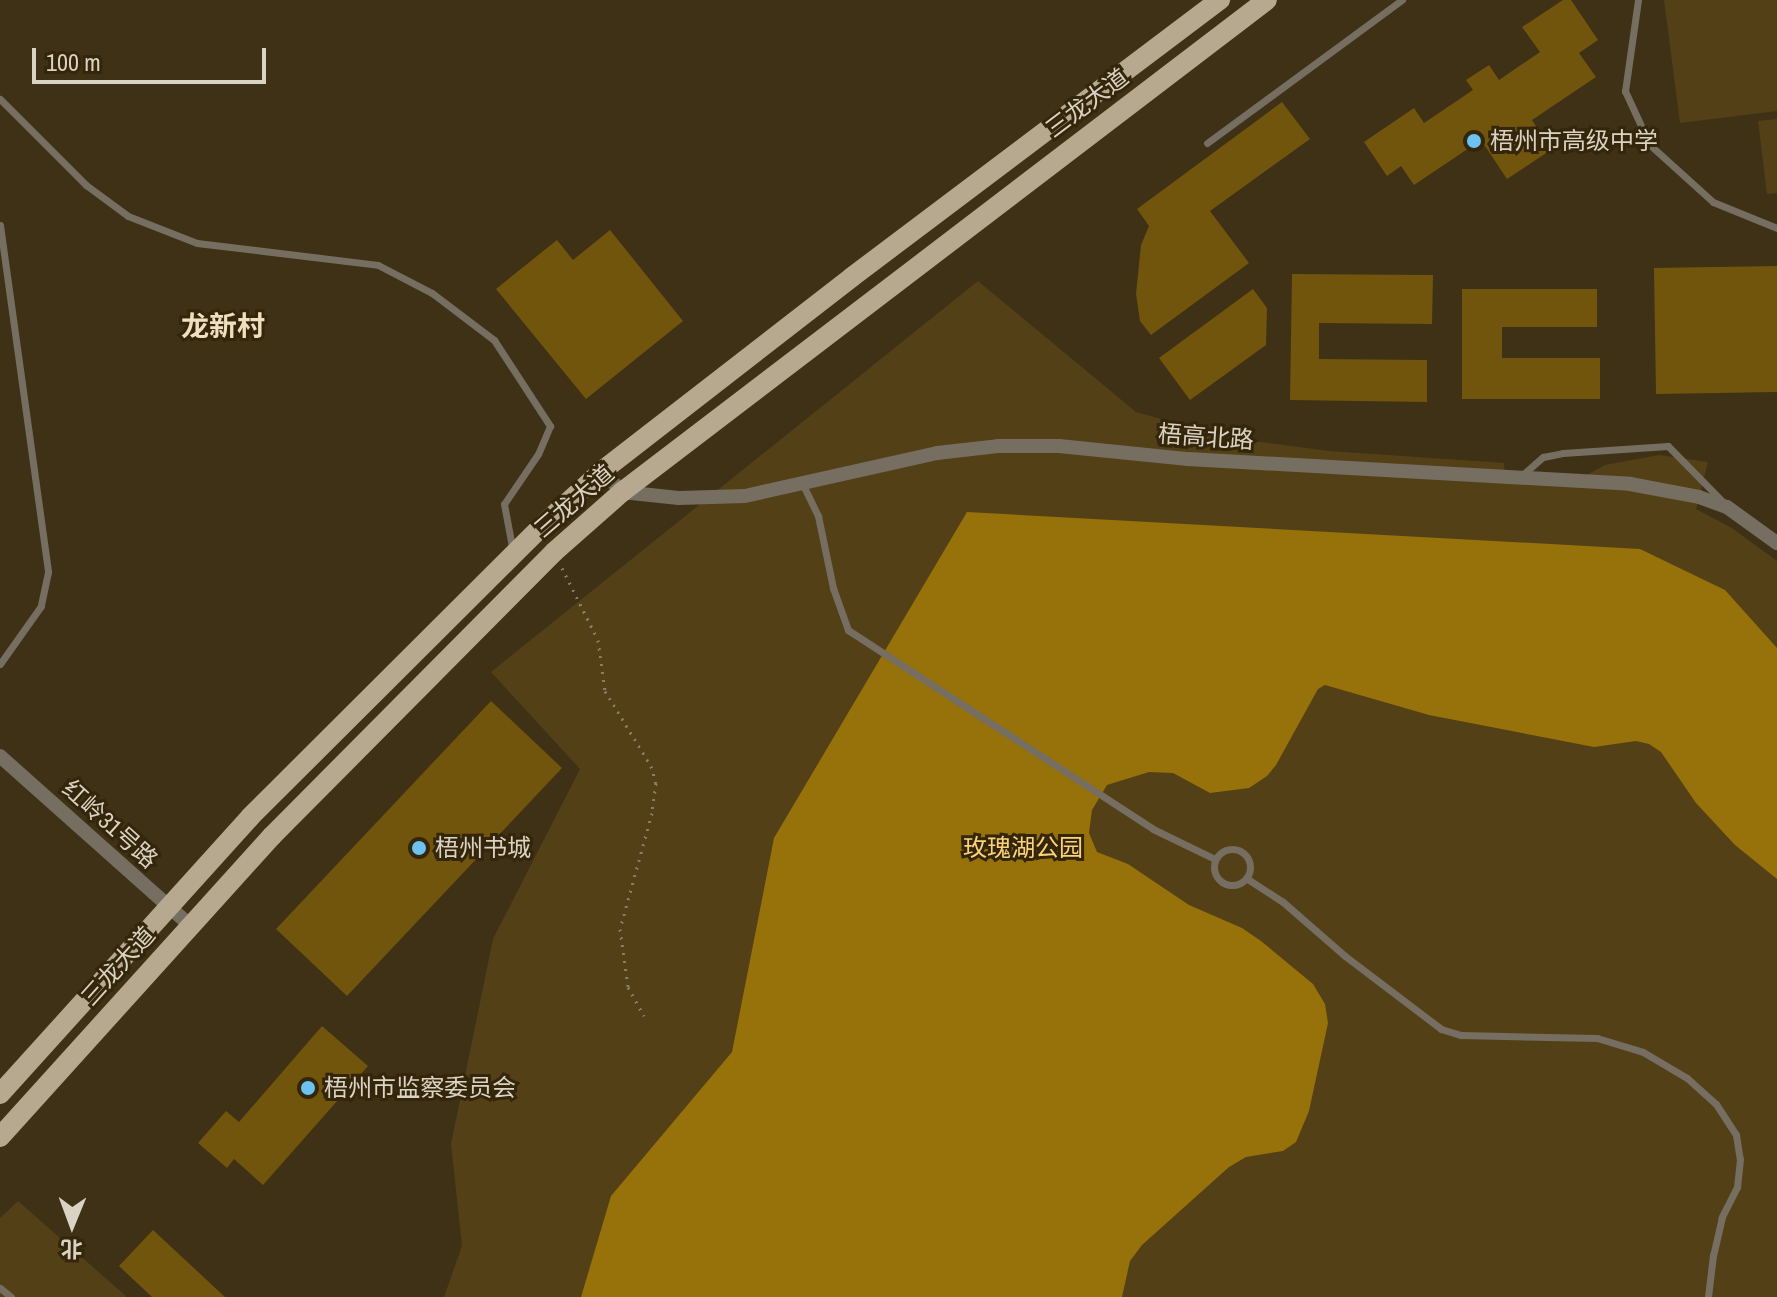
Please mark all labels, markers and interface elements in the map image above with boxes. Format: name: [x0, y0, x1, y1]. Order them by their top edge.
scale bar: [36, 32, 270, 82]
text: 100 m: [46, 46, 101, 78]
street label: 三龙大道: [1040, 63, 1134, 143]
place label: 梧州市高级中学: [1490, 127, 1658, 155]
marker: 梧州市高级中学: [1465, 132, 1483, 150]
district label: 龙新村: [181, 309, 265, 343]
street label: 梧高北路: [1157, 419, 1255, 455]
street label: 三龙大道: [528, 459, 620, 543]
street label: 红岭31号路: [57, 774, 163, 874]
place label: 梧州书城: [435, 834, 531, 862]
park label: 玫瑰湖公园: [963, 834, 1083, 862]
marker: 梧州书城: [410, 839, 428, 857]
street label: 三龙大道: [75, 921, 161, 1011]
place label: 梧州市监察委员会: [324, 1074, 516, 1102]
marker: 梧州市监察委员会: [299, 1079, 317, 1097]
north arrow: [32, 1185, 112, 1265]
text: 北: [60, 1234, 83, 1264]

